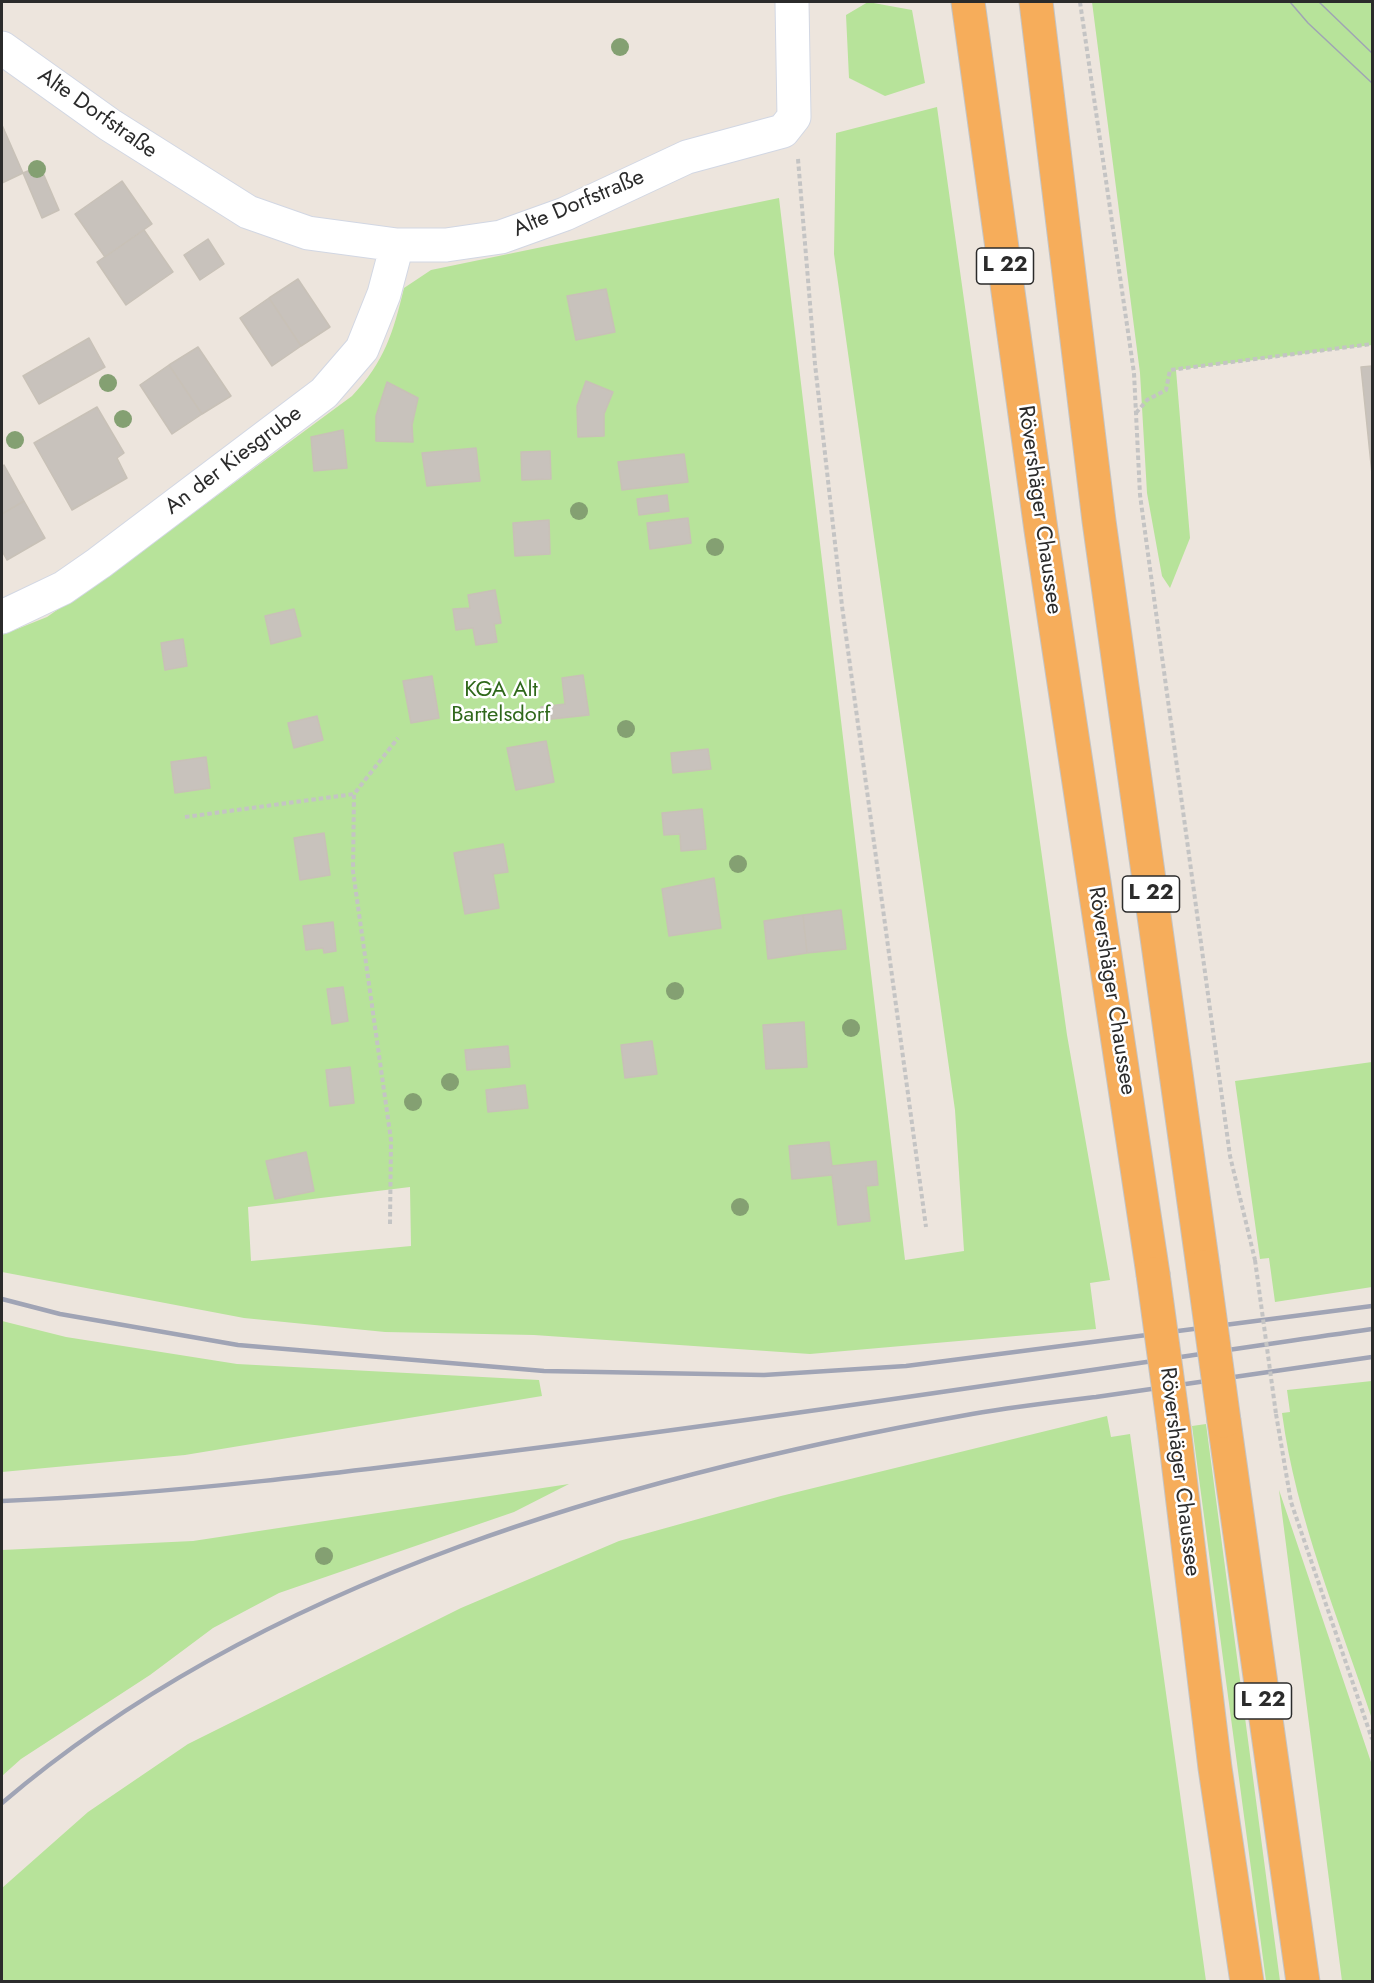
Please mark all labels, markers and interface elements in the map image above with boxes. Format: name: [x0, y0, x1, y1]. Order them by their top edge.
street label: Alte Dorfstraße: [32, 63, 162, 165]
street label: Alte Dorfstraße: [510, 165, 648, 243]
road number: L 22: [976, 248, 1034, 284]
street label: An der Kiesgrube: [160, 401, 308, 521]
street label: Rövershäger Chaussee: [1011, 404, 1067, 616]
park label: KGA Alt Bartelsdorf: [451, 678, 551, 730]
road number: L 22: [1122, 876, 1180, 912]
street label: Rövershäger Chaussee: [1081, 885, 1141, 1097]
street label: Rövershäger Chaussee: [1153, 1366, 1205, 1578]
road number: L 22: [1234, 1683, 1292, 1719]

